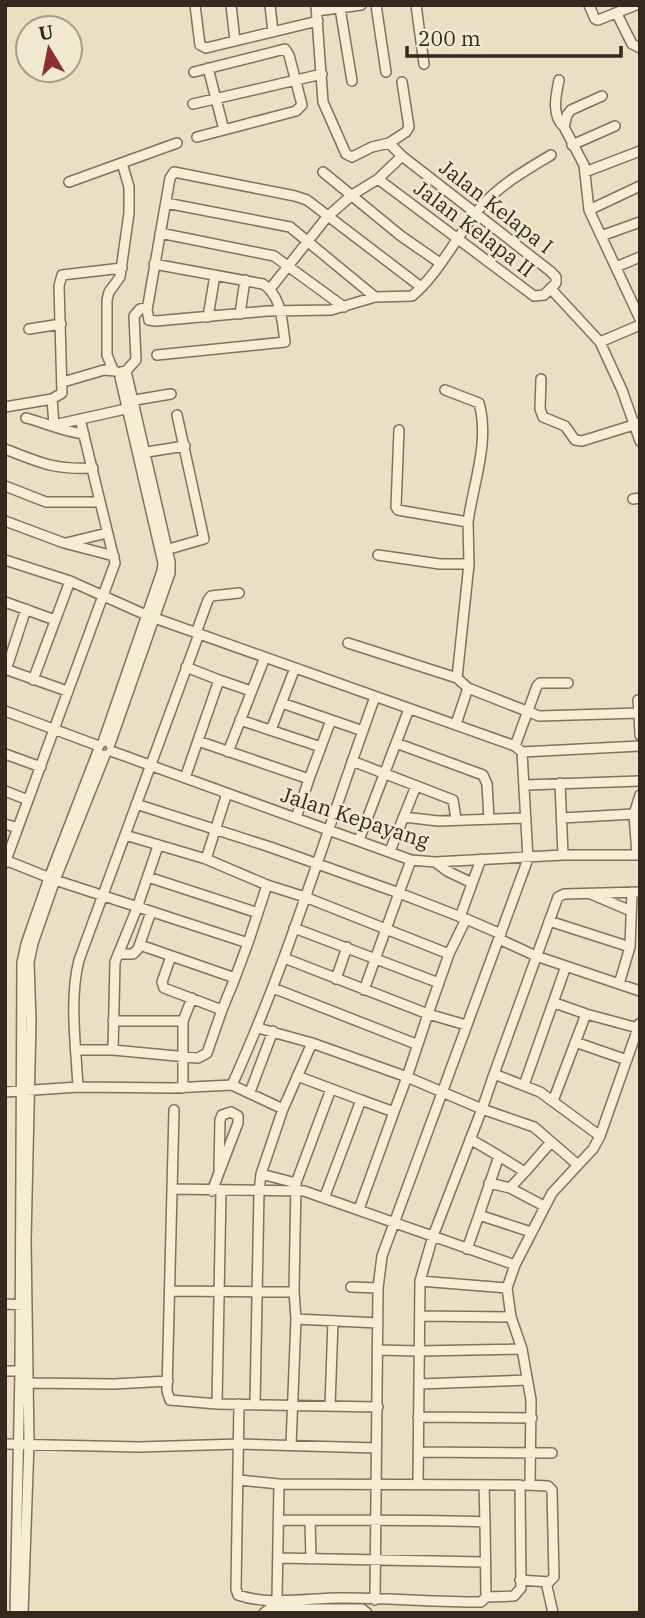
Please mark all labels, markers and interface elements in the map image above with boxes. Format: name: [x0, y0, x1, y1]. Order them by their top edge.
north arrow: [14, 14, 84, 84]
scale bar: [407, 14, 620, 58]
text: U: [37, 19, 55, 45]
text: 200 m: [418, 24, 481, 52]
street label: Jalan Kelapa I: [434, 153, 559, 259]
street label: Jalan Kelapa II: [409, 174, 541, 283]
street label: Jalan Kepayang: [278, 780, 433, 854]

